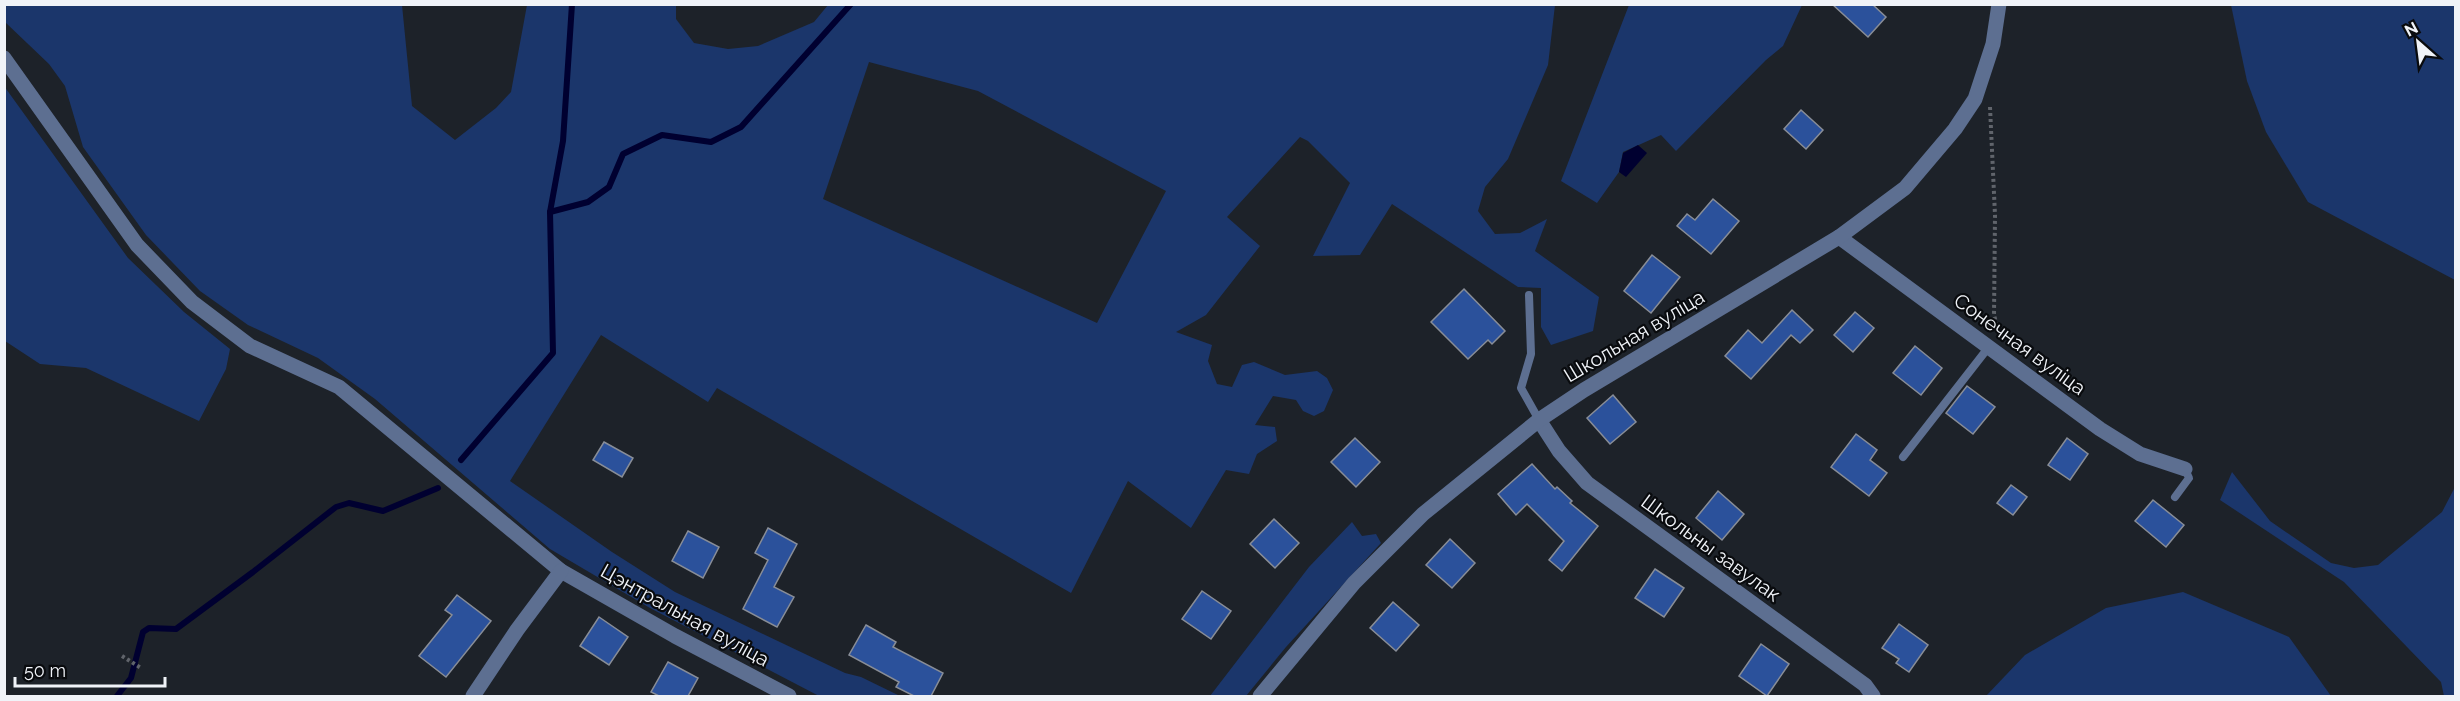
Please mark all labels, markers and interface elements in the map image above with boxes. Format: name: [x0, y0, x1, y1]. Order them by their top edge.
north arrow: [2388, 12, 2448, 72]
text: N: [2401, 18, 2421, 40]
street label: Школьная вуліца: [1559, 285, 1709, 387]
street label: Сонечная вуліца: [1949, 288, 2091, 400]
street label: Школьны завулак: [1637, 489, 1785, 607]
street label: Цэнтральная вуліца: [596, 559, 774, 671]
scale bar: [15, 650, 165, 688]
text: 50 m: [24, 660, 66, 681]

